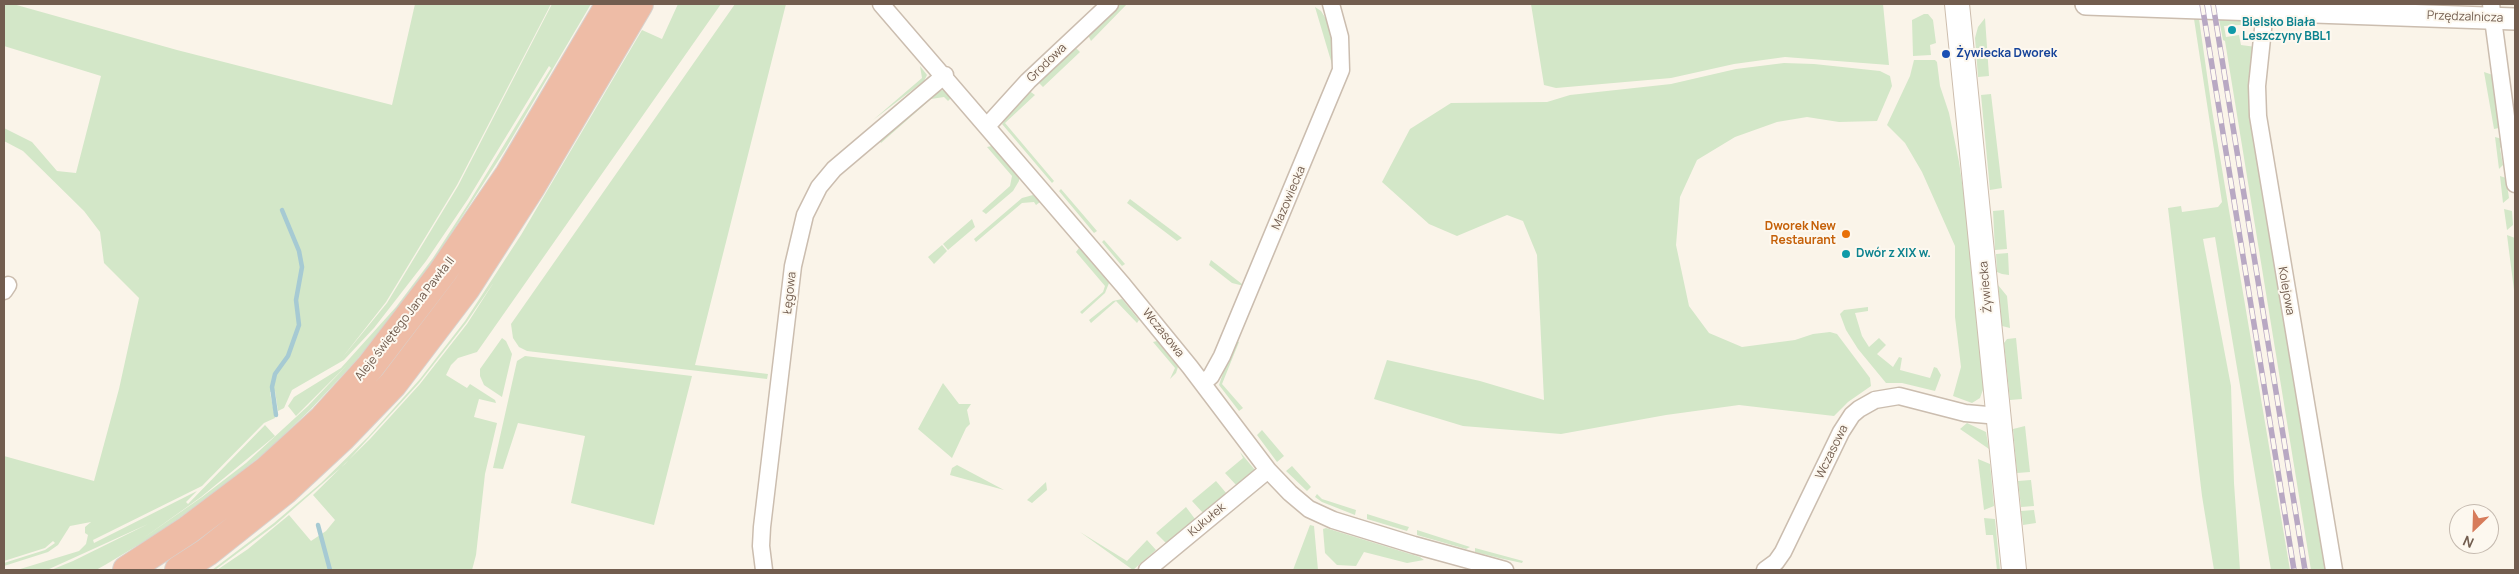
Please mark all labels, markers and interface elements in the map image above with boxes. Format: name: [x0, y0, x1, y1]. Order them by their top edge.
street label: Przędzalnicza: [2427, 8, 2503, 26]
place label: Bielsko Biała Leszczyny BBL1: [2242, 16, 2331, 44]
marker: Bielsko Biała Leszczyny BBL1: [2226, 24, 2238, 36]
street label: Grodowa: [1024, 41, 1070, 85]
place label: Żywiecka Dworek: [1956, 47, 2057, 61]
marker: Żywiecka Dworek: [1940, 48, 1952, 60]
street label: Mazowiecka: [1269, 164, 1309, 232]
place label: Dworek New Restaurant: [1765, 220, 1836, 248]
marker: Dworek New Restaurant: [1840, 228, 1852, 240]
place label: Dwór z XIX w.: [1856, 247, 1931, 261]
marker: Dwór z XIX w.: [1840, 248, 1852, 260]
street label: Aleje świętego Jana Pawła II: [352, 254, 458, 384]
street label: Żywiecka: [1977, 260, 1995, 314]
street label: Kolejowa: [2275, 266, 2297, 316]
street label: Łęgowa: [781, 271, 799, 315]
street label: Wczasowa: [1139, 306, 1187, 360]
street label: Wczasowa: [1813, 423, 1851, 481]
street label: Kukułek: [1185, 500, 1229, 540]
north arrow: [2449, 504, 2499, 554]
text: N: [2460, 532, 2477, 553]

